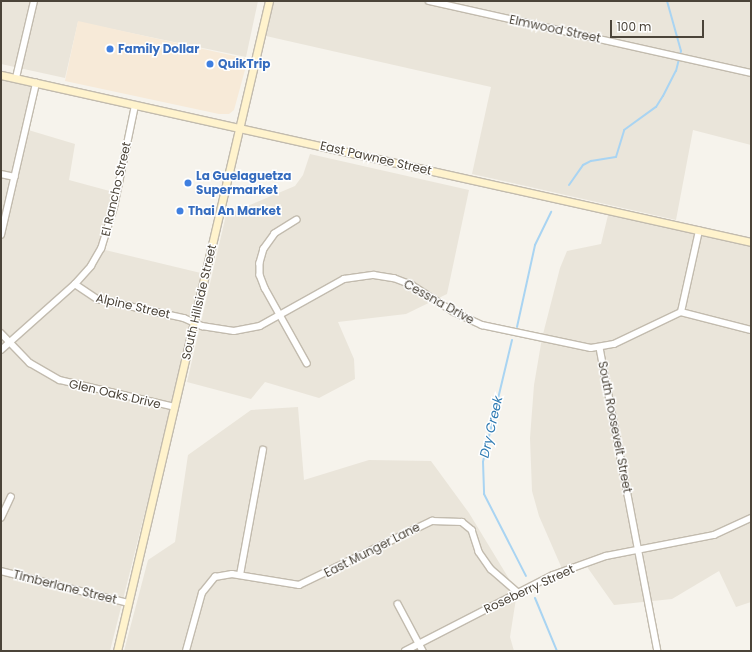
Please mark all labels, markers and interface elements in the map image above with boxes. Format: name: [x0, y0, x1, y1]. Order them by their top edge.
street label: Elmwood Street: [508, 12, 602, 46]
scale bar: [612, 12, 706, 38]
text: 100 m: [617, 18, 651, 35]
place label: Family Dollar: [118, 42, 199, 56]
marker: Family Dollar: [105, 44, 115, 54]
place label: QuikTrip: [218, 57, 270, 71]
marker: QuikTrip: [205, 59, 215, 69]
street label: East Pawnee Street: [319, 138, 433, 178]
street label: El Rancho Street: [98, 140, 134, 238]
place label: La Guelaguetza Supermarket: [196, 169, 291, 197]
marker: La Guelaguetza Supermarket: [183, 178, 193, 188]
place label: Thai An Market: [188, 204, 281, 218]
marker: Thai An Market: [175, 206, 185, 216]
street label: South Hillside Street: [179, 243, 219, 361]
street label: Cessna Drive: [401, 277, 477, 327]
street label: Alpine Street: [95, 290, 171, 322]
street label: South Roosevelt Street: [595, 360, 635, 494]
street label: Glen Oaks Drive: [68, 376, 162, 412]
water label: Dry Creek: [477, 395, 507, 459]
street label: East Munger Lane: [322, 520, 422, 580]
street label: Roseberry Street: [481, 562, 577, 616]
street label: Timberlane Street: [12, 567, 118, 607]

